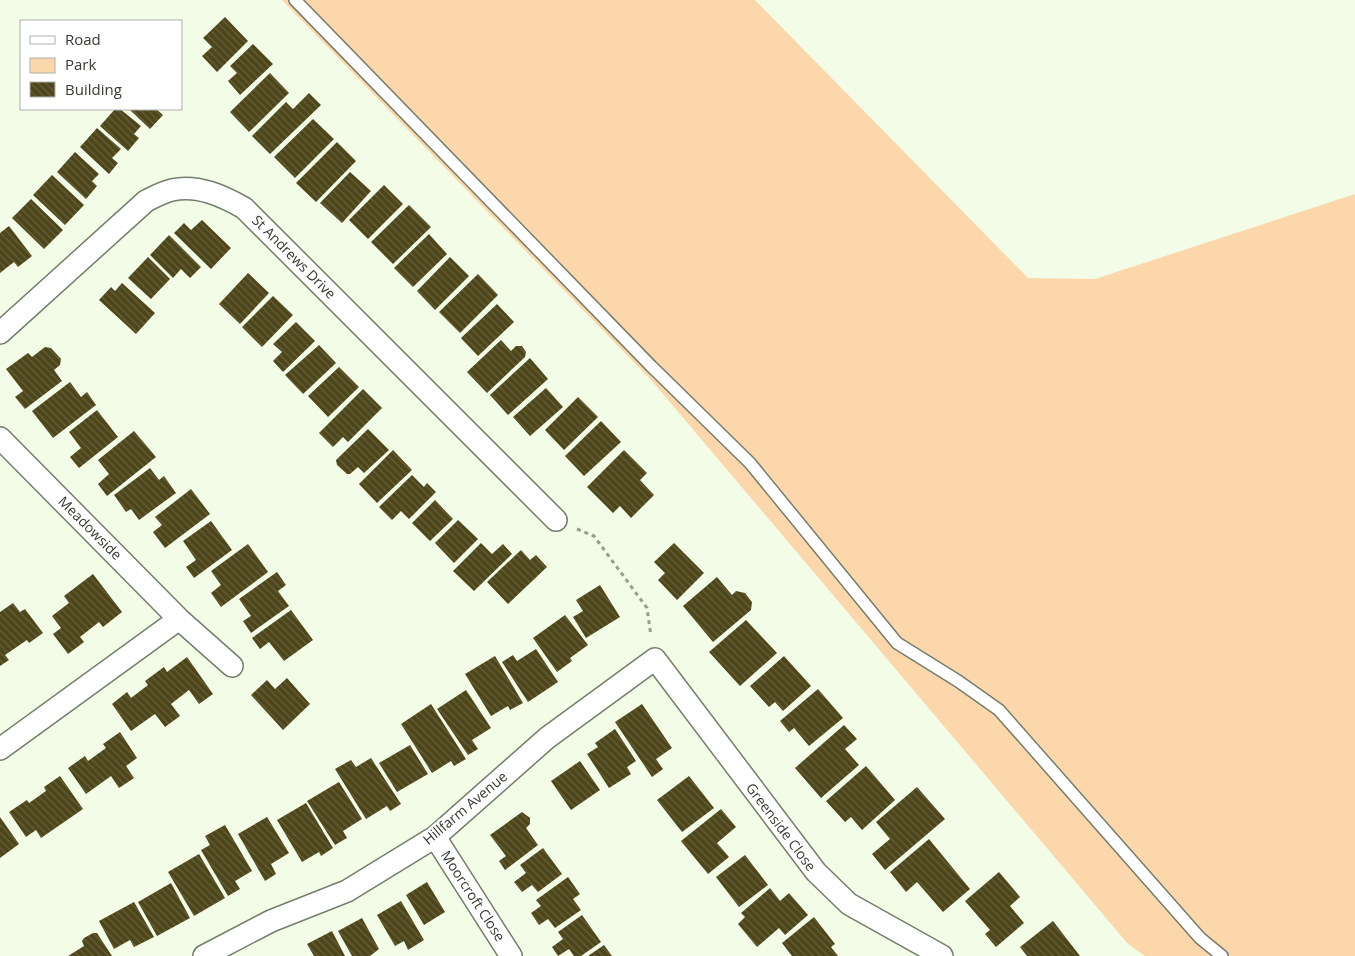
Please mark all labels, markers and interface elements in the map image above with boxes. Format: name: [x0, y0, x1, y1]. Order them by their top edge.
legend: [20, 20, 182, 110]
text: Road: [65, 29, 101, 49]
text: Park: [65, 54, 96, 74]
text: Building: [65, 79, 122, 99]
street label: St Andrews Drive: [248, 211, 341, 303]
street label: Meadowside: [54, 492, 126, 564]
street label: Hillfarm Avenue: [419, 767, 511, 848]
street label: Greenside Close: [742, 779, 821, 875]
street label: Moorcroft Close: [437, 847, 510, 945]

